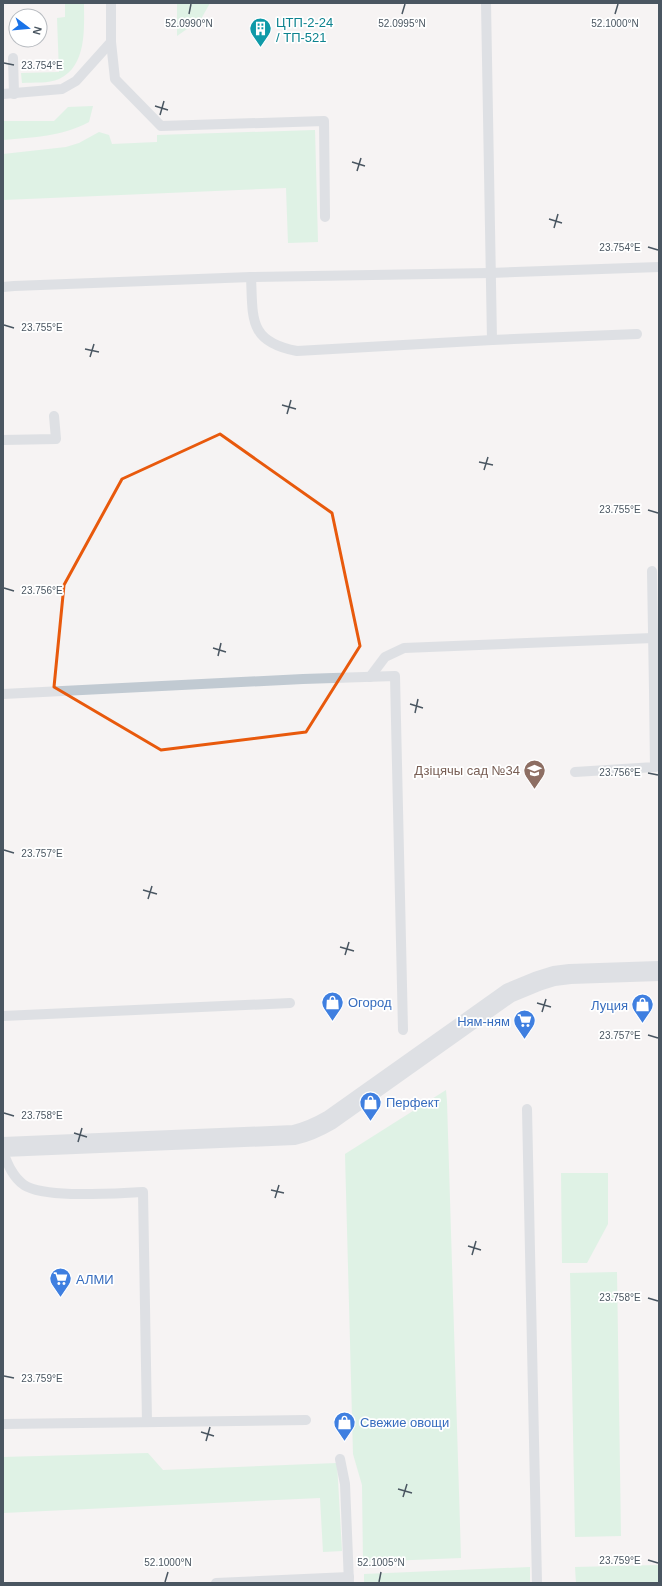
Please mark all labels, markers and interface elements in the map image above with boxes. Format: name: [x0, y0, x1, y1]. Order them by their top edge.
north arrow: [8, 8, 48, 48]
place label: ЦТП-2-24 / ТП-521: [276, 15, 333, 45]
building icon: ЦТП-2-24 / ТП-521: [248, 16, 274, 49]
text: 52.0990°N: [165, 18, 213, 29]
text: 52.0995°N: [378, 18, 426, 29]
text: 52.1000°N: [591, 18, 639, 29]
text: N: [31, 25, 44, 36]
text: 23.754°E: [21, 60, 63, 71]
text: 23.754°E: [599, 242, 641, 253]
text: 23.755°E: [21, 322, 63, 333]
text: 23.755°E: [599, 504, 641, 515]
text: 23.756°E: [21, 585, 63, 596]
school or university icon: Дзіцячы сад №34: [522, 757, 548, 790]
place label: Дзіцячы сад №34: [414, 763, 520, 778]
text: 23.756°E: [599, 767, 641, 778]
text: 23.757°E: [21, 848, 63, 859]
shop icon: Огород: [320, 989, 346, 1022]
shop icon: Луция: [630, 992, 656, 1025]
place label: Огород: [348, 995, 392, 1010]
place label: Луция: [591, 998, 628, 1013]
supermarket icon: Ням-ням: [512, 1008, 538, 1041]
place label: Ням-ням: [457, 1014, 510, 1029]
text: 23.757°E: [599, 1030, 641, 1041]
shop icon: Перфект: [358, 1089, 384, 1122]
place label: Перфект: [386, 1095, 440, 1110]
text: 23.758°E: [21, 1110, 63, 1121]
supermarket icon: АЛМИ: [48, 1266, 74, 1299]
place label: АЛМИ: [76, 1272, 114, 1287]
text: 23.758°E: [599, 1292, 641, 1303]
text: 23.759°E: [21, 1373, 63, 1384]
shop icon: Свежие овощи: [331, 1409, 357, 1442]
place label: Свежие овощи: [360, 1415, 449, 1430]
text: 23.759°E: [599, 1555, 641, 1566]
text: 52.1000°N: [144, 1557, 192, 1568]
text: 52.1005°N: [357, 1557, 405, 1568]

